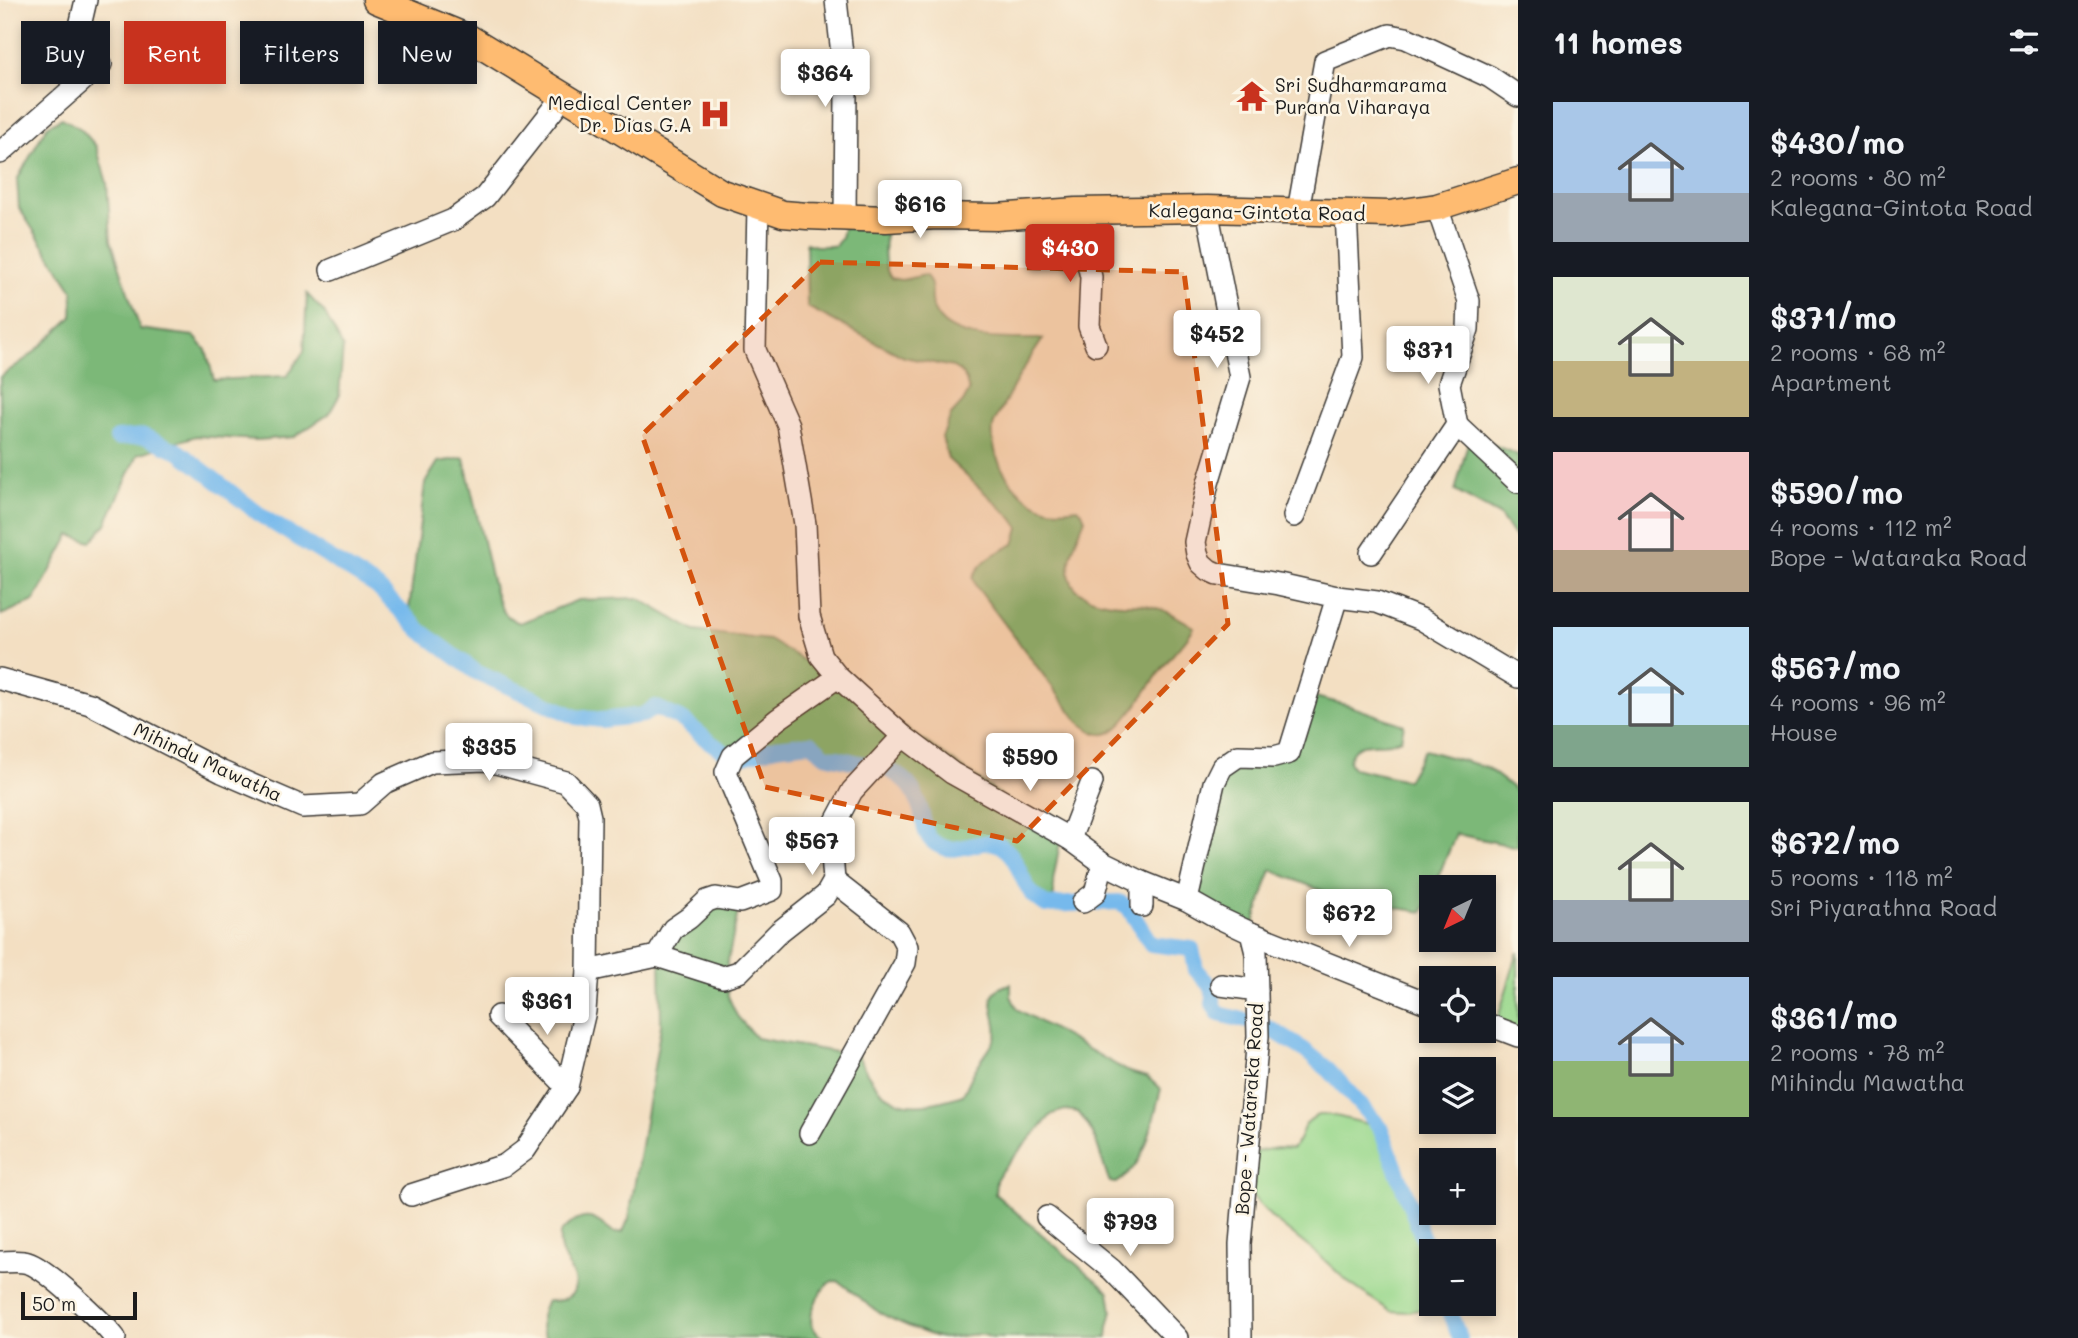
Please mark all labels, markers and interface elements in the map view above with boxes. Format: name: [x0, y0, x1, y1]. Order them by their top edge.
chip: Buy: [21, 21, 110, 84]
chip: Rent: [124, 21, 226, 84]
chip: Filters: [240, 21, 364, 84]
chip: New: [378, 21, 477, 84]
text: 11 homes: [1553, 22, 1683, 62]
icon: filters: [2005, 23, 2043, 61]
pin: $364: [784, 50, 866, 109]
text: $364: [797, 57, 853, 87]
place label: Sri Sudharmarama Purana Viharaya: [1275, 72, 1448, 119]
temple icon: Sri Sudharmarama Purana Viharaya: [1235, 79, 1269, 113]
place label: Medical Center Dr. Dias G.A: [548, 90, 692, 137]
hospital icon: Medical Center Dr. Dias G.A: [698, 97, 732, 131]
text: $430/mo: [1770, 122, 1904, 162]
icon: home: [1609, 130, 1693, 214]
text: 2 rooms · 80 m²: [1770, 162, 1946, 192]
pin: $616: [879, 180, 961, 240]
text: $616: [894, 188, 946, 218]
text: Kalegana-Gintota Road: [1770, 192, 2032, 222]
street label: Kalegana-Gintota Road: [1148, 197, 1366, 226]
pin: $430: [1029, 224, 1111, 284]
text: $430: [1041, 232, 1099, 262]
text: $371/mo: [1770, 297, 1896, 337]
icon: home: [1609, 305, 1693, 389]
pin: $452: [1176, 310, 1258, 370]
text: $452: [1189, 318, 1245, 348]
pin: $371: [1387, 326, 1469, 386]
text: $371: [1402, 334, 1454, 364]
text: 2 rooms · 68 m²: [1770, 337, 1945, 367]
text: Apartment: [1770, 367, 1892, 397]
text: $590/mo: [1770, 472, 1903, 512]
icon: home: [1609, 480, 1693, 564]
text: 4 rooms · 112 m²: [1770, 512, 1952, 542]
text: Bope - Wataraka Road: [1770, 542, 2027, 572]
text: $567/mo: [1770, 647, 1900, 687]
icon: home: [1609, 655, 1693, 739]
text: 4 rooms · 96 m²: [1770, 687, 1946, 717]
street label: Mihindu Mawatha: [130, 716, 286, 807]
text: House: [1770, 717, 1838, 747]
pin: $335: [448, 724, 530, 783]
text: $335: [461, 731, 517, 761]
pin: $590: [989, 734, 1071, 793]
text: $590: [1002, 741, 1058, 771]
pin: $567: [771, 818, 853, 877]
text: $672/mo: [1770, 822, 1900, 862]
text: $567: [785, 825, 839, 855]
icon: home: [1609, 830, 1693, 914]
text: 5 rooms · 118 m²: [1770, 862, 1953, 892]
north arrow: [1419, 875, 1496, 952]
map controls: [1419, 875, 1496, 1316]
pin: $672: [1308, 890, 1390, 949]
text: Sri Piyarathna Road: [1770, 892, 1997, 922]
text: $672: [1322, 897, 1376, 927]
button: locate: [1419, 966, 1496, 1043]
pin: $361: [506, 978, 588, 1037]
text: $361: [521, 985, 573, 1015]
text: $361/mo: [1770, 997, 1898, 1037]
street label: Bope - Wataraka Road: [1229, 1002, 1268, 1216]
icon: home: [1609, 1005, 1693, 1089]
text: 2 rooms · 78 m²: [1770, 1037, 1944, 1067]
button: layers: [1419, 1057, 1496, 1134]
text: Mihindu Mawatha: [1770, 1067, 1965, 1097]
button: +: [1419, 1148, 1496, 1225]
pin: $793: [1089, 1198, 1171, 1258]
text: $793: [1103, 1206, 1157, 1236]
button: −: [1419, 1239, 1496, 1316]
scale bar: [21, 1289, 136, 1321]
text: 50 m: [32, 1291, 76, 1316]

